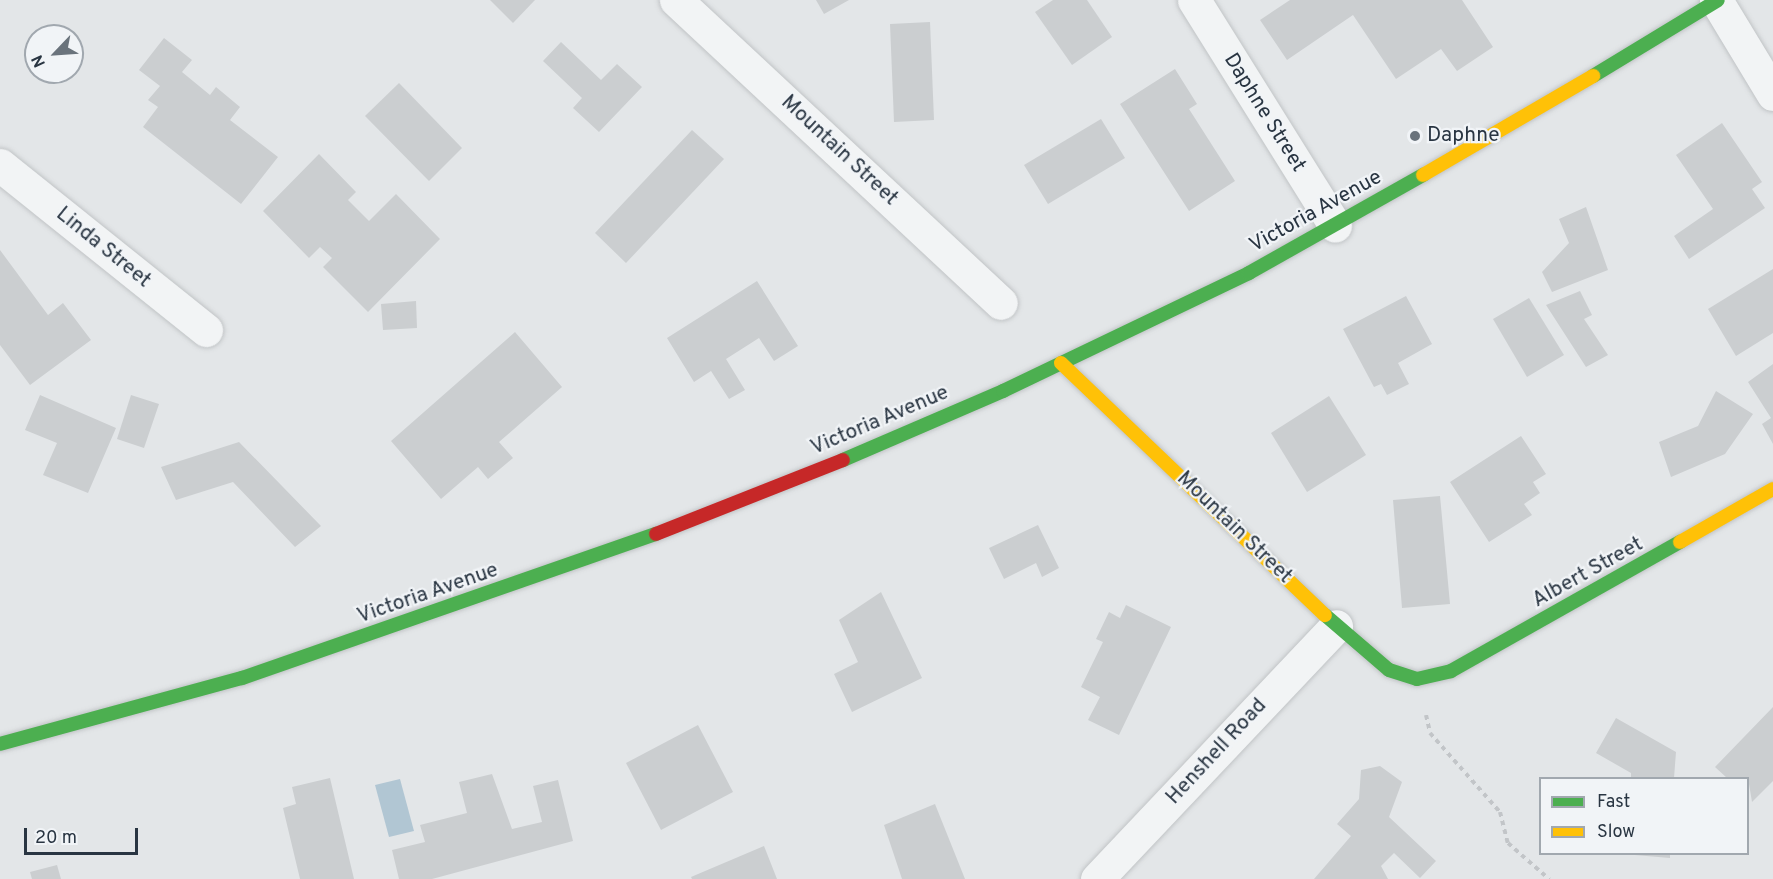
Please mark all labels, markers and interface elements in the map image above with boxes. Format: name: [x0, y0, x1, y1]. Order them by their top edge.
north arrow: [24, 24, 84, 84]
street label: Daphne Street: [1217, 49, 1311, 177]
text: N: [28, 51, 51, 70]
street label: Mountain Street: [775, 90, 903, 212]
place label: Daphne: [1427, 123, 1500, 149]
marker: Daphne: [1408, 129, 1422, 143]
street label: Victoria Avenue: [1245, 165, 1387, 259]
street label: Linda Street: [50, 202, 156, 294]
street label: Victoria Avenue: [807, 380, 953, 462]
street label: Mountain Street: [1171, 467, 1297, 589]
street label: Albert Street: [1528, 532, 1648, 614]
street label: Victoria Avenue: [354, 558, 502, 630]
street label: Henshell Road: [1161, 694, 1273, 810]
legend: [1539, 777, 1749, 855]
text: Fast: [1597, 791, 1630, 814]
scale bar: [27, 816, 141, 854]
text: Slow: [1597, 821, 1635, 844]
text: 20 m: [35, 827, 77, 850]

